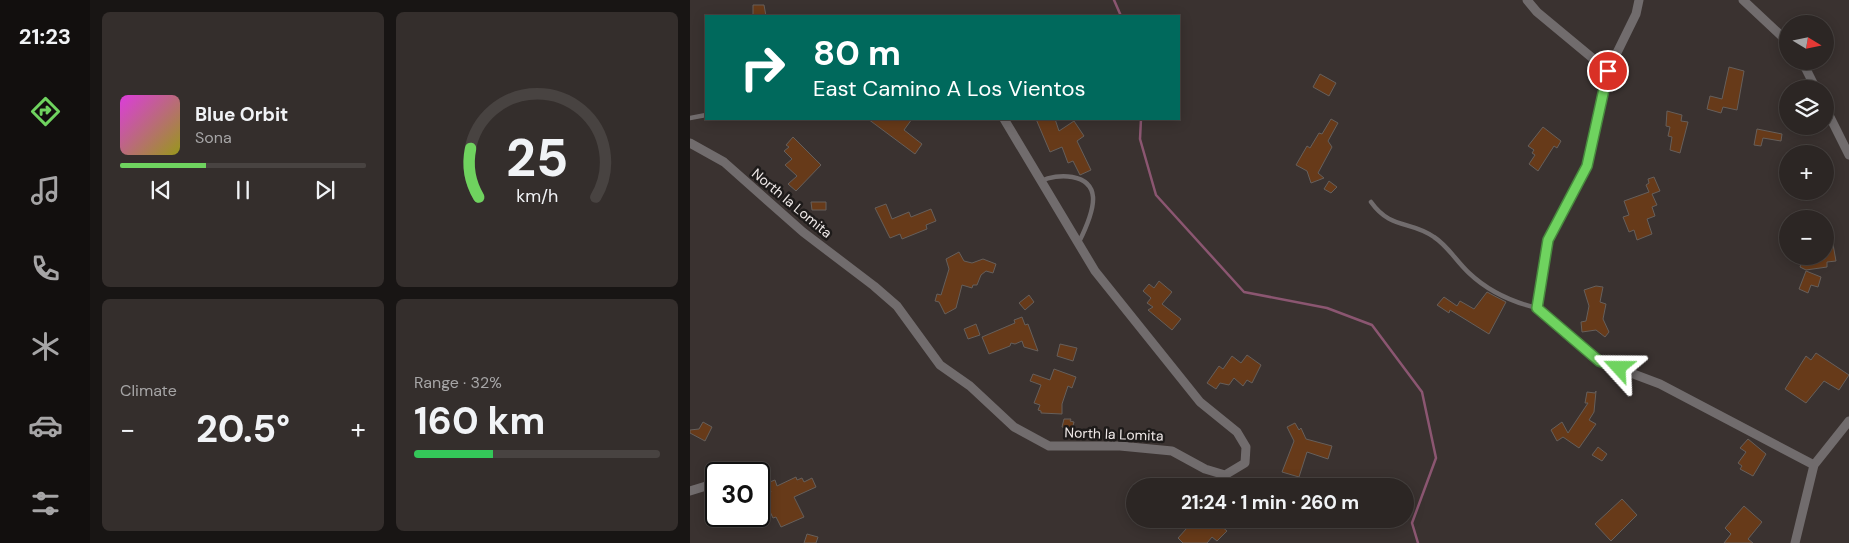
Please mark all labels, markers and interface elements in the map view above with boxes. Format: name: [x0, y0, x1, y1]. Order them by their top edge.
north arrow: [1779, 15, 1834, 70]
map controls: [1779, 15, 1834, 265]
text: 21:23: [19, 22, 71, 51]
text: 80 m: [813, 30, 901, 76]
icon: right: [730, 35, 795, 100]
pin: [1587, 50, 1629, 92]
icon: arrive: [1594, 57, 1622, 85]
text: East Camino A Los Vientos: [813, 74, 1086, 103]
button: layers: [1779, 80, 1834, 135]
icon: directions: [28, 94, 63, 129]
text: Blue Orbit: [195, 102, 288, 127]
text: 25: [506, 124, 568, 192]
text: Sona: [195, 127, 232, 148]
button: +: [1779, 145, 1834, 200]
street label: North la Lomita: [748, 164, 836, 242]
icon: music: [28, 173, 63, 208]
icon: previous: [147, 176, 175, 204]
icon: pause: [229, 176, 257, 204]
icon: next: [311, 176, 339, 204]
text: km/h: [516, 184, 558, 208]
button: −: [1779, 210, 1834, 265]
icon: phone: [28, 251, 63, 286]
icon: climate: [28, 329, 63, 364]
position arrow: [1592, 341, 1644, 393]
text: Range · 32%: [414, 372, 502, 393]
text: Climate: [120, 380, 177, 401]
text: 160 km: [414, 396, 545, 446]
text: 20.5°: [196, 404, 290, 454]
icon: car: [28, 408, 63, 443]
text: −: [120, 411, 135, 448]
text: +: [351, 411, 366, 448]
street label: North la Lomita: [1064, 423, 1164, 445]
speed limit sign: 30: [705, 462, 770, 527]
icon: filters: [28, 486, 63, 521]
text: 21:24 · 1 min · 260 m: [1181, 490, 1359, 515]

